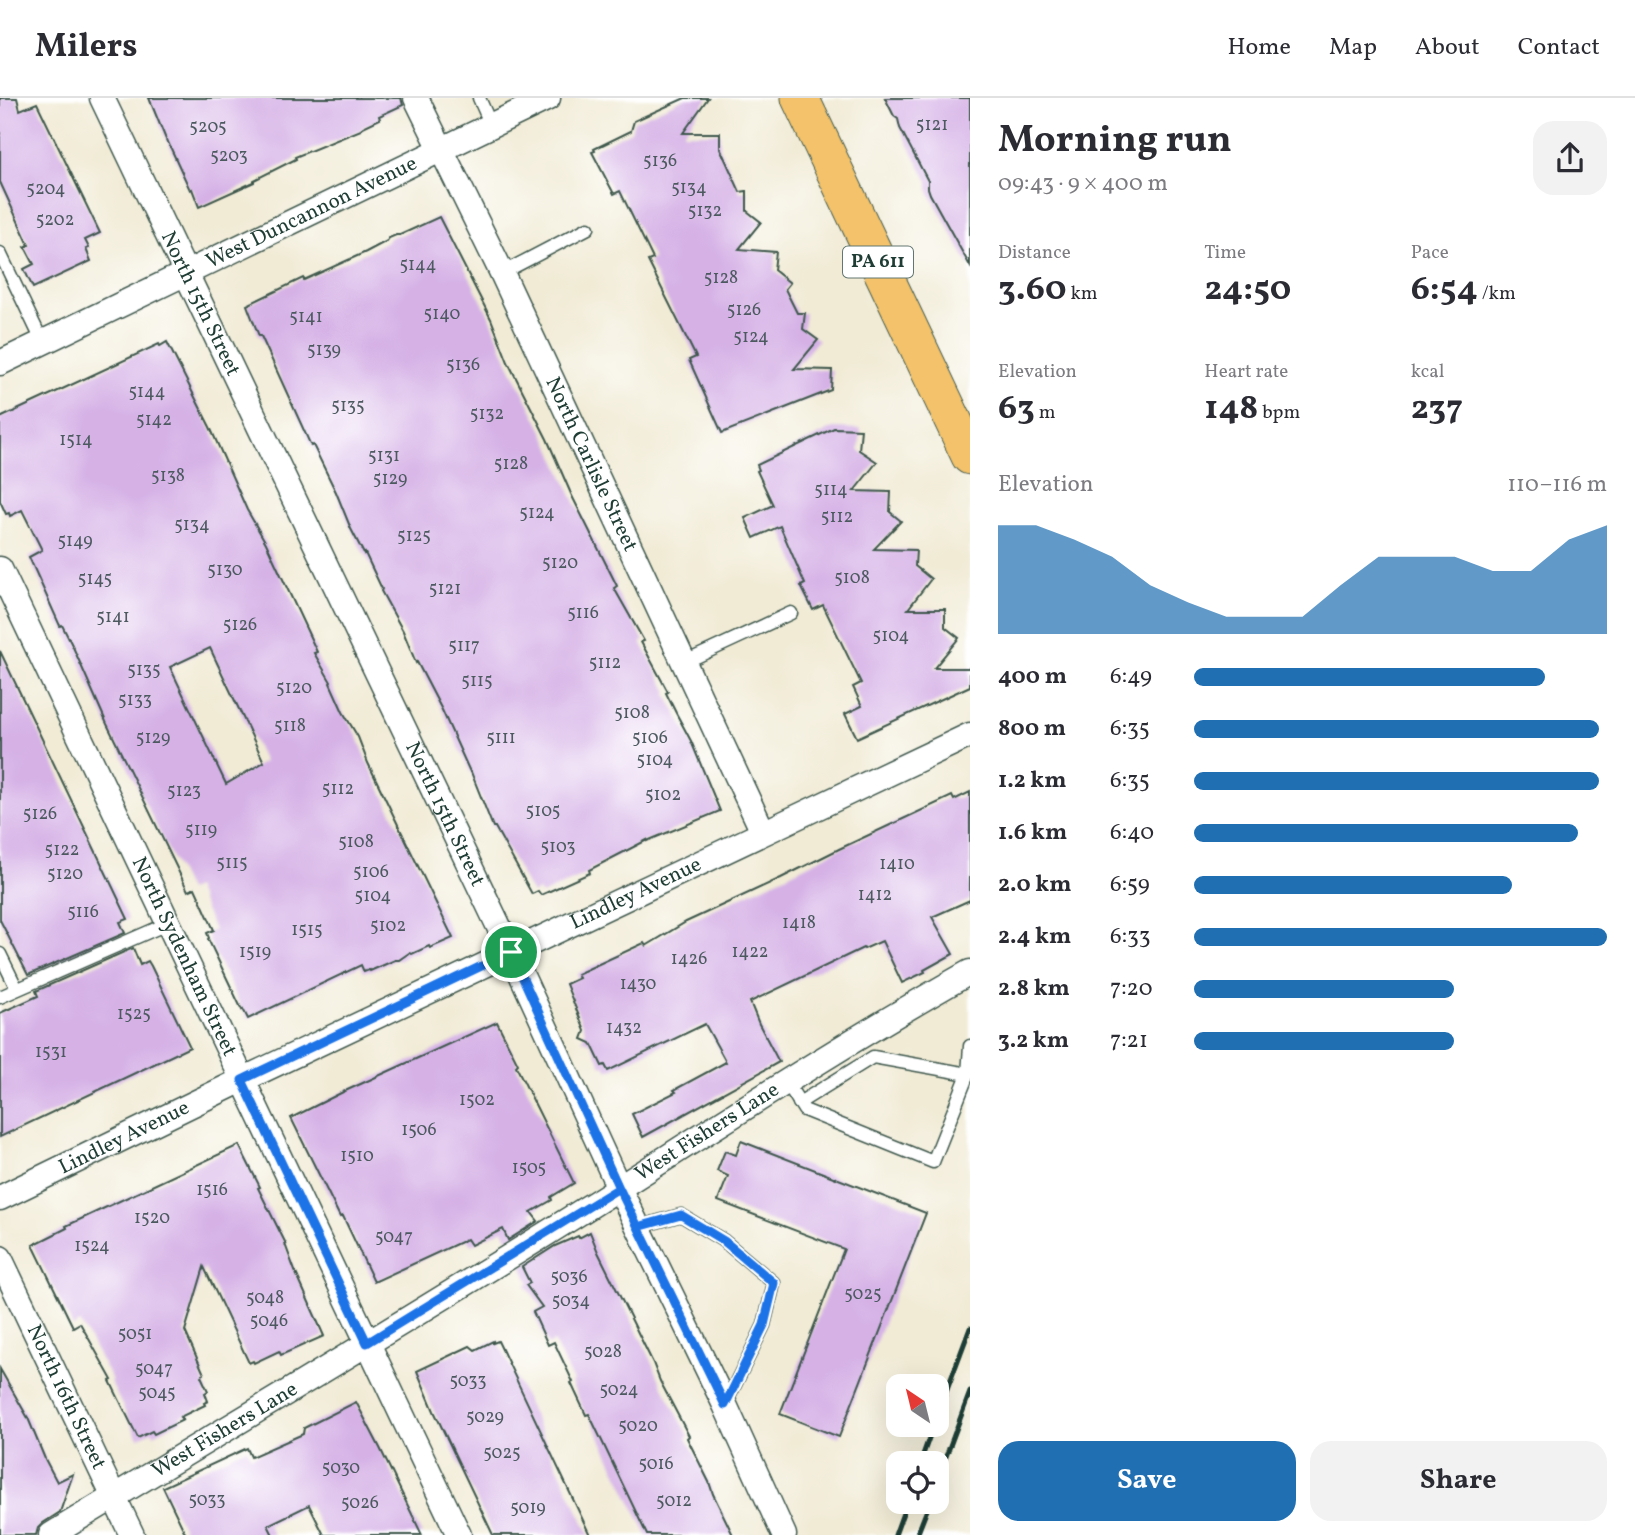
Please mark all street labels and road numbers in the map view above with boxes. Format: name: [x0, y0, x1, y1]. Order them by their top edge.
street label: West Duncannon Avenue: [201, 149, 422, 276]
street label: North 15th Street: [153, 226, 248, 381]
road number: PA 611: [843, 246, 913, 278]
street label: North Carlisle Street: [538, 372, 645, 556]
street label: North 15th Street: [398, 737, 492, 891]
street label: Lindley Avenue: [565, 850, 706, 937]
street label: North Sydenham Street: [124, 852, 244, 1061]
street label: West Fishers Lane: [629, 1075, 785, 1189]
street label: Lindley Avenue: [54, 1093, 194, 1182]
street label: North 16th Street: [19, 1320, 113, 1474]
street label: West Fishers Lane: [146, 1375, 303, 1485]

